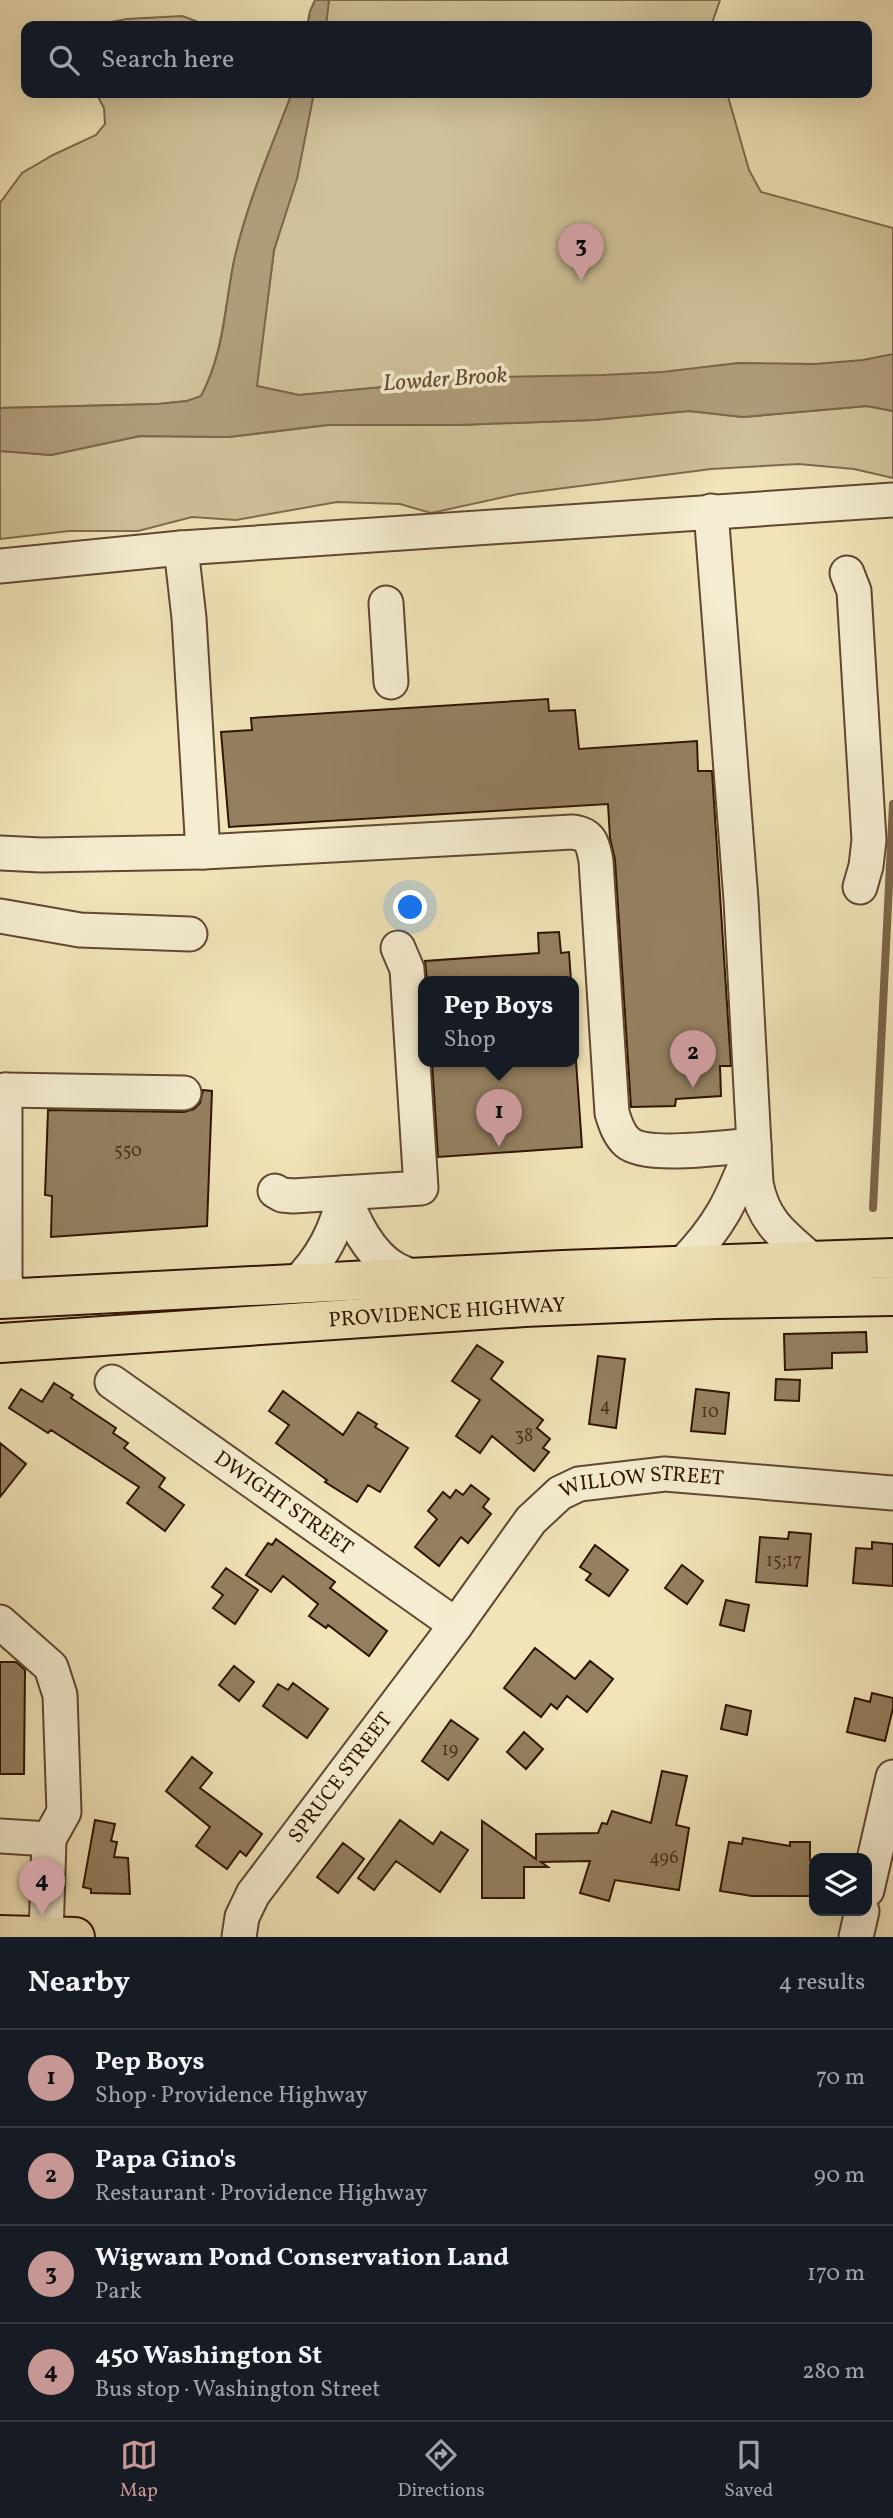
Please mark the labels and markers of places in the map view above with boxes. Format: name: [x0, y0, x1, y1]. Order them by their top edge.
pin: 3: [558, 223, 604, 281]
pin: 2: [670, 1030, 716, 1088]
pin: 1: [476, 1089, 522, 1147]
pin: 4: [19, 1858, 65, 1916]

